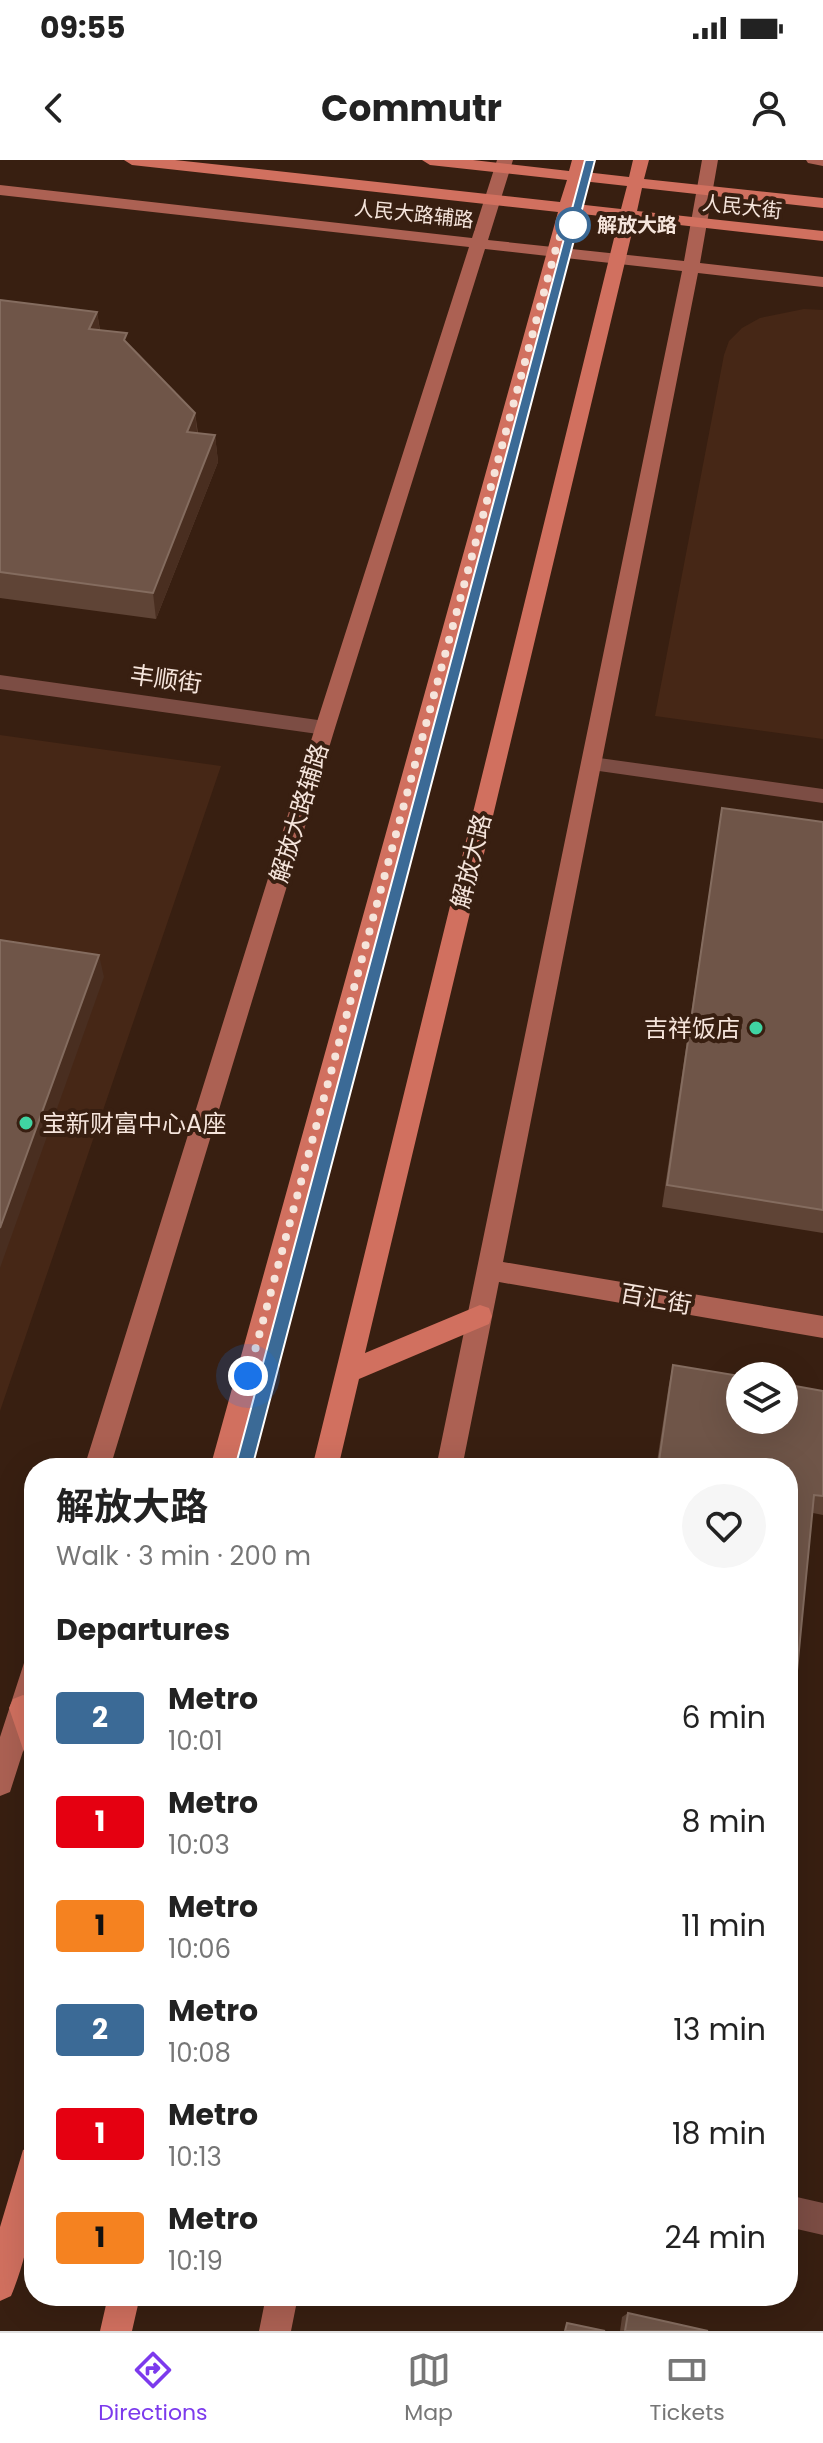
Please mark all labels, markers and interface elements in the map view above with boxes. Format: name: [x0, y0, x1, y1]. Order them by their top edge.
text: 09:55: [40, 6, 126, 49]
text: Commutr: [321, 83, 502, 134]
icon: back: [32, 86, 76, 130]
icon: person: [747, 86, 791, 130]
street label: 人民大街: [701, 189, 783, 225]
street label: 人民大路辅路: [353, 194, 475, 234]
marker: 解放大路: [556, 208, 590, 242]
place label: 解放大路: [597, 211, 677, 239]
street label: 丰顺街: [128, 658, 204, 700]
street label: 解放大路辅路: [262, 739, 336, 887]
street label: 解放大路: [443, 810, 499, 912]
place label: 吉祥饭店: [644, 1012, 740, 1045]
marker: 吉祥饭店: [747, 1019, 765, 1037]
place label: 宝新财富中心A座: [42, 1107, 226, 1140]
marker: 宝新财富中心A座: [17, 1114, 35, 1132]
street label: 百汇街: [618, 1276, 694, 1322]
your location: [228, 1356, 268, 1396]
map controls: [726, 1362, 798, 1434]
button: layers: [726, 1362, 798, 1434]
text: 解放大路: [56, 1480, 208, 1533]
button: heart: [682, 1484, 766, 1568]
text: Walk · 3 min · 200 m: [56, 1538, 311, 1574]
text: Departures: [56, 1608, 230, 1651]
text: Metro: [168, 1677, 258, 1720]
text: 6 min: [681, 1696, 766, 1739]
text: 2: [92, 1698, 108, 1737]
text: 10:01: [168, 1723, 223, 1759]
text: Metro: [168, 1781, 258, 1824]
text: 8 min: [682, 1800, 766, 1843]
text: 1: [95, 1802, 105, 1841]
text: 10:03: [168, 1827, 230, 1863]
text: Metro: [168, 1885, 258, 1928]
text: 11 min: [681, 1904, 766, 1947]
text: 1: [95, 1906, 105, 1945]
text: 10:06: [168, 1931, 231, 1967]
text: Metro: [168, 1989, 258, 2032]
text: 13 min: [673, 2008, 766, 2051]
text: 2: [92, 2010, 108, 2049]
text: 10:08: [168, 2035, 231, 2071]
text: Metro: [168, 2093, 258, 2136]
text: 18 min: [672, 2112, 766, 2155]
text: 1: [95, 2114, 105, 2153]
text: 10:13: [168, 2139, 222, 2175]
text: Metro: [168, 2197, 258, 2240]
text: 24 min: [664, 2216, 766, 2259]
text: 1: [95, 2218, 105, 2257]
text: 10:19: [168, 2243, 223, 2279]
tab: Directions: [98, 2348, 208, 2429]
tab: Map: [404, 2348, 453, 2429]
tab: Tickets: [650, 2348, 725, 2429]

